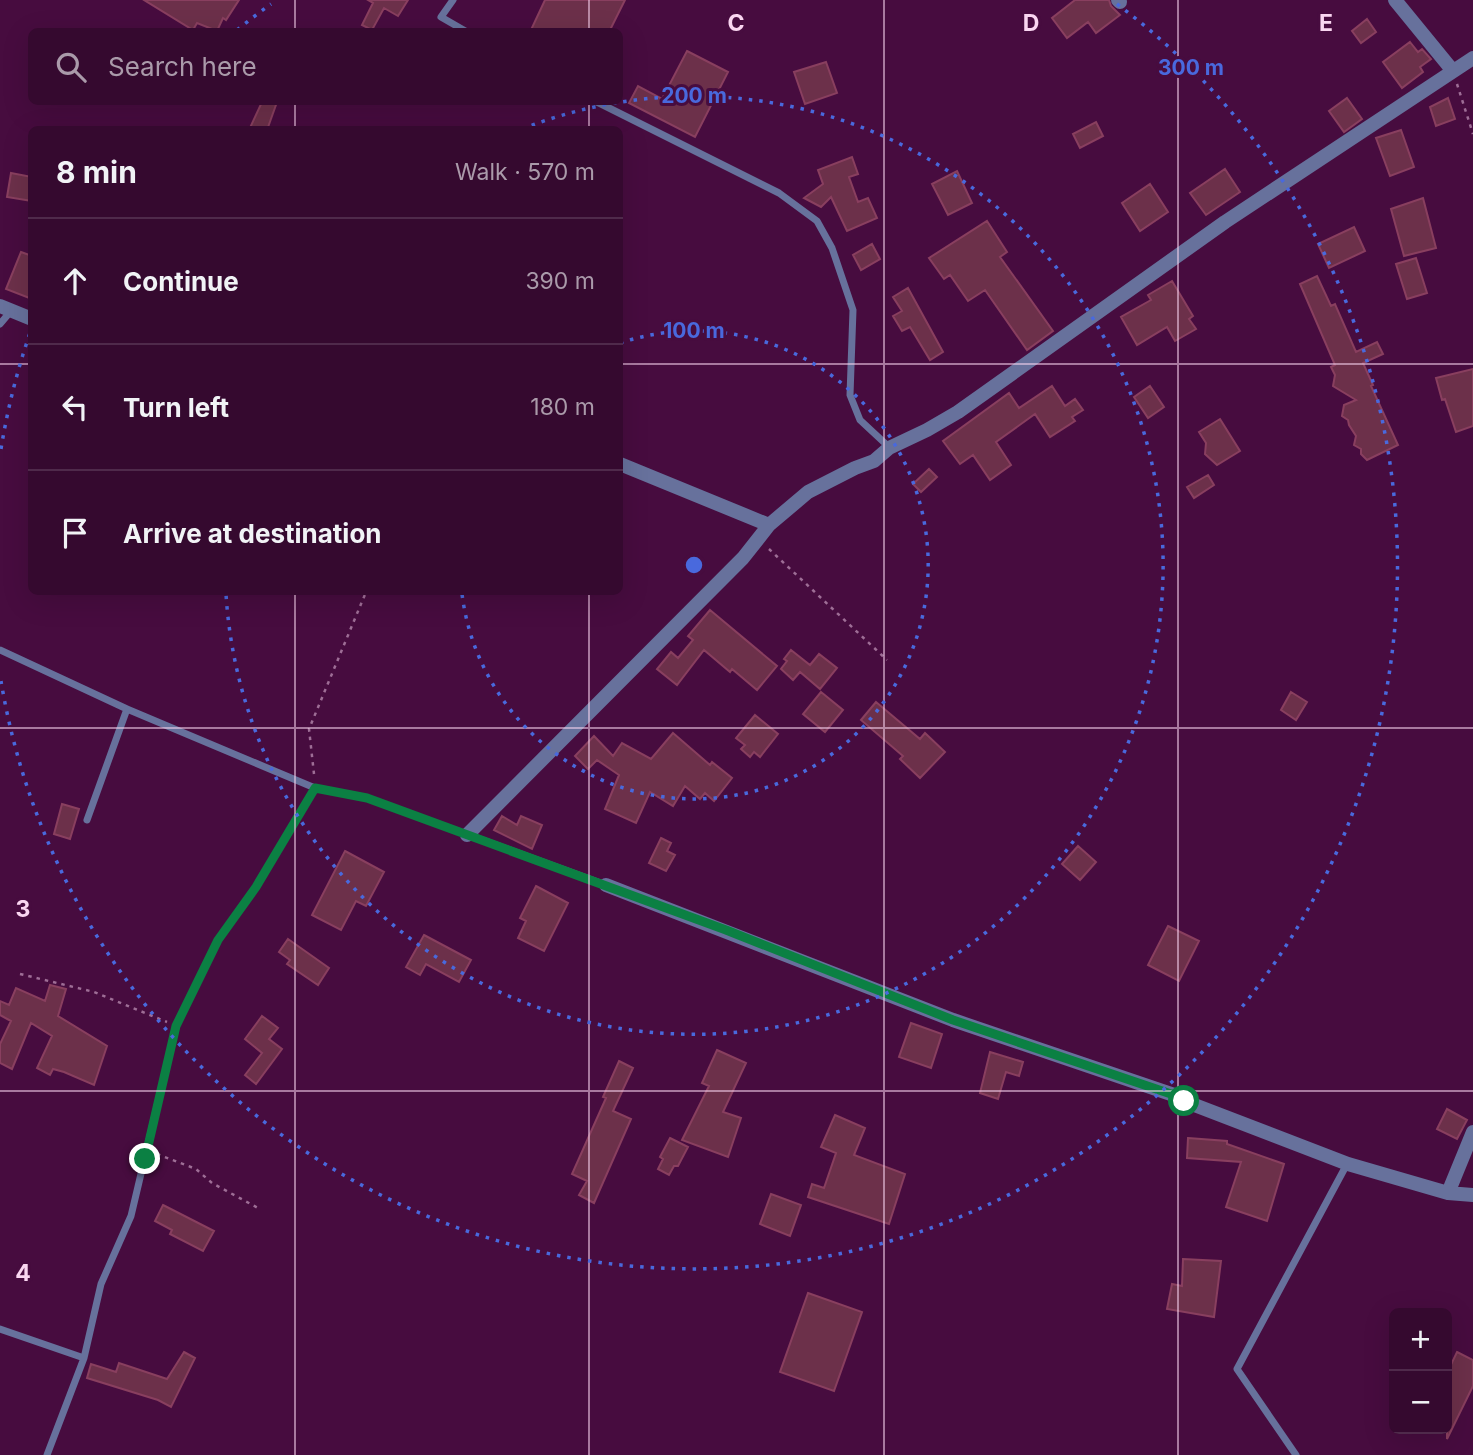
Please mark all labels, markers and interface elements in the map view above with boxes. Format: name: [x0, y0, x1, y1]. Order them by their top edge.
text: C: [727, 9, 745, 37]
text: D: [1023, 9, 1039, 37]
text: E: [1319, 9, 1333, 37]
search box: [28, 28, 623, 105]
icon: search: [52, 48, 90, 86]
text: Search here: [108, 51, 257, 82]
text: 300 m: [1158, 55, 1224, 80]
text: 200 m: [661, 83, 727, 108]
text: 8 min: [56, 154, 137, 190]
text: Walk · 570 m: [455, 158, 595, 186]
icon: ahead: [56, 262, 94, 300]
text: Continue: [123, 266, 239, 297]
text: 390 m: [525, 267, 595, 295]
text: 100 m: [663, 318, 725, 343]
icon: left: [56, 388, 94, 426]
text: Turn left: [123, 392, 229, 423]
text: 180 m: [530, 393, 595, 421]
icon: arrive: [56, 514, 94, 552]
text: Arrive at destination: [123, 518, 382, 549]
centre of rings: [682, 553, 706, 577]
text: 3: [16, 895, 30, 923]
route start: [1168, 1085, 1199, 1116]
route end: [129, 1143, 160, 1174]
text: 4: [15, 1259, 31, 1287]
map controls: [1389, 1308, 1452, 1434]
button: +: [1389, 1308, 1452, 1371]
button: −: [1389, 1371, 1452, 1434]

